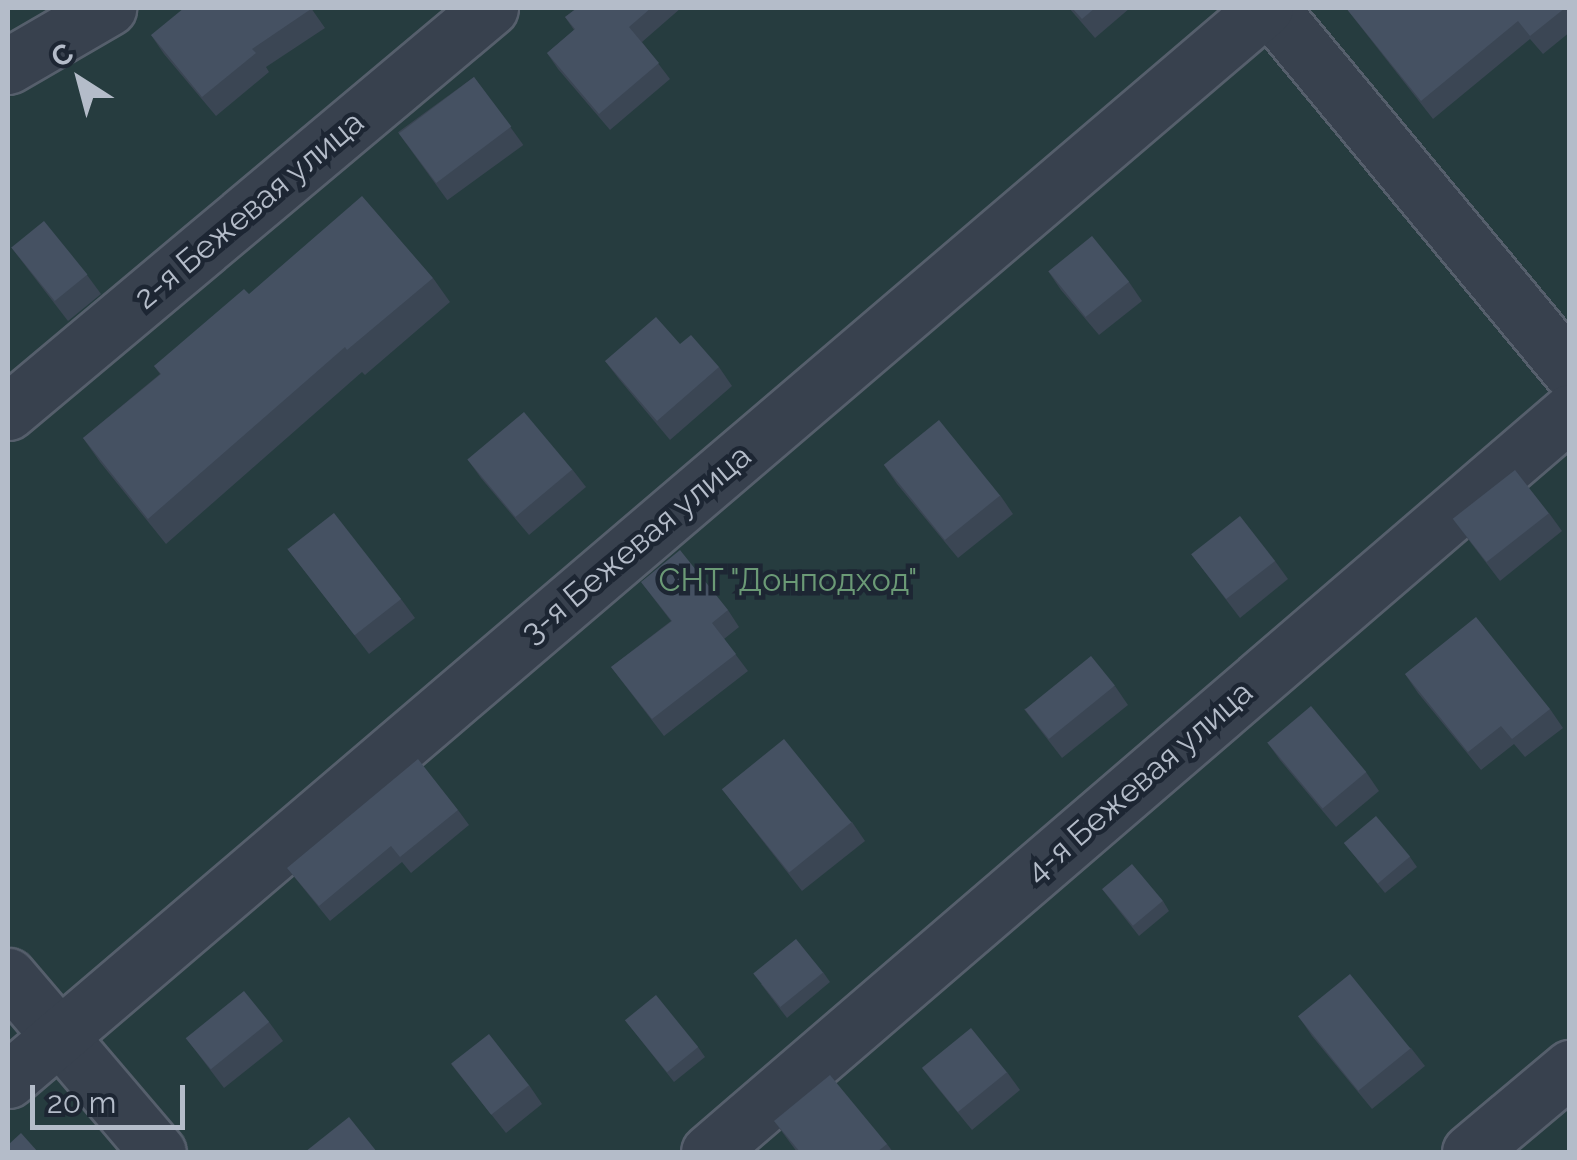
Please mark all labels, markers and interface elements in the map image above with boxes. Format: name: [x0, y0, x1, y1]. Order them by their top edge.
north arrow: [30, 30, 130, 130]
text: С: [45, 36, 80, 74]
street label: 2-я Бежевая улица: [126, 103, 372, 317]
street label: 3-я Бежевая улица: [513, 436, 759, 652]
park label: СНТ "Донподход": [658, 561, 918, 599]
street label: 4-я Бежевая улица: [1017, 673, 1261, 891]
scale bar: [35, 1065, 190, 1127]
text: 20 m: [47, 1085, 116, 1120]

